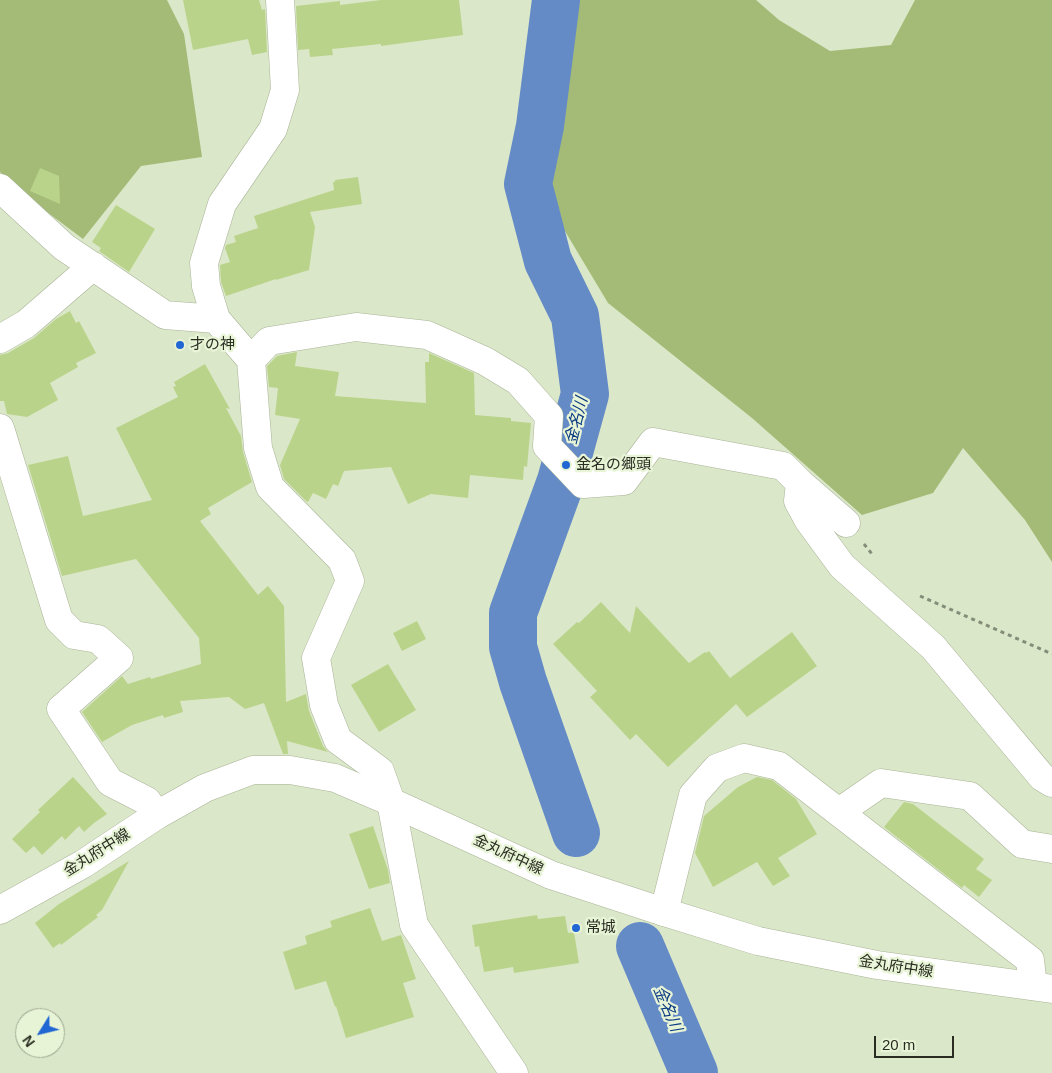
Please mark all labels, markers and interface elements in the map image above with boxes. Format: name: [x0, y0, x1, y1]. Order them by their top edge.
place label: 才の神: [190, 336, 235, 354]
marker: 才の神: [174, 339, 186, 351]
water label: 金名川: [562, 395, 592, 447]
place label: 金名の郷頭: [576, 456, 651, 474]
marker: 金名の郷頭: [560, 459, 572, 471]
street label: 金丸府中線: [60, 825, 134, 881]
street label: 金丸府中線: [470, 831, 546, 879]
place label: 常城: [586, 919, 616, 937]
marker: 常城: [570, 922, 582, 934]
street label: 金丸府中線: [858, 952, 934, 982]
water label: 金名川: [649, 983, 685, 1035]
north arrow: [15, 1008, 65, 1058]
scale bar: [877, 1026, 957, 1058]
text: N: [19, 1032, 38, 1050]
text: 20 m: [882, 1036, 915, 1053]

